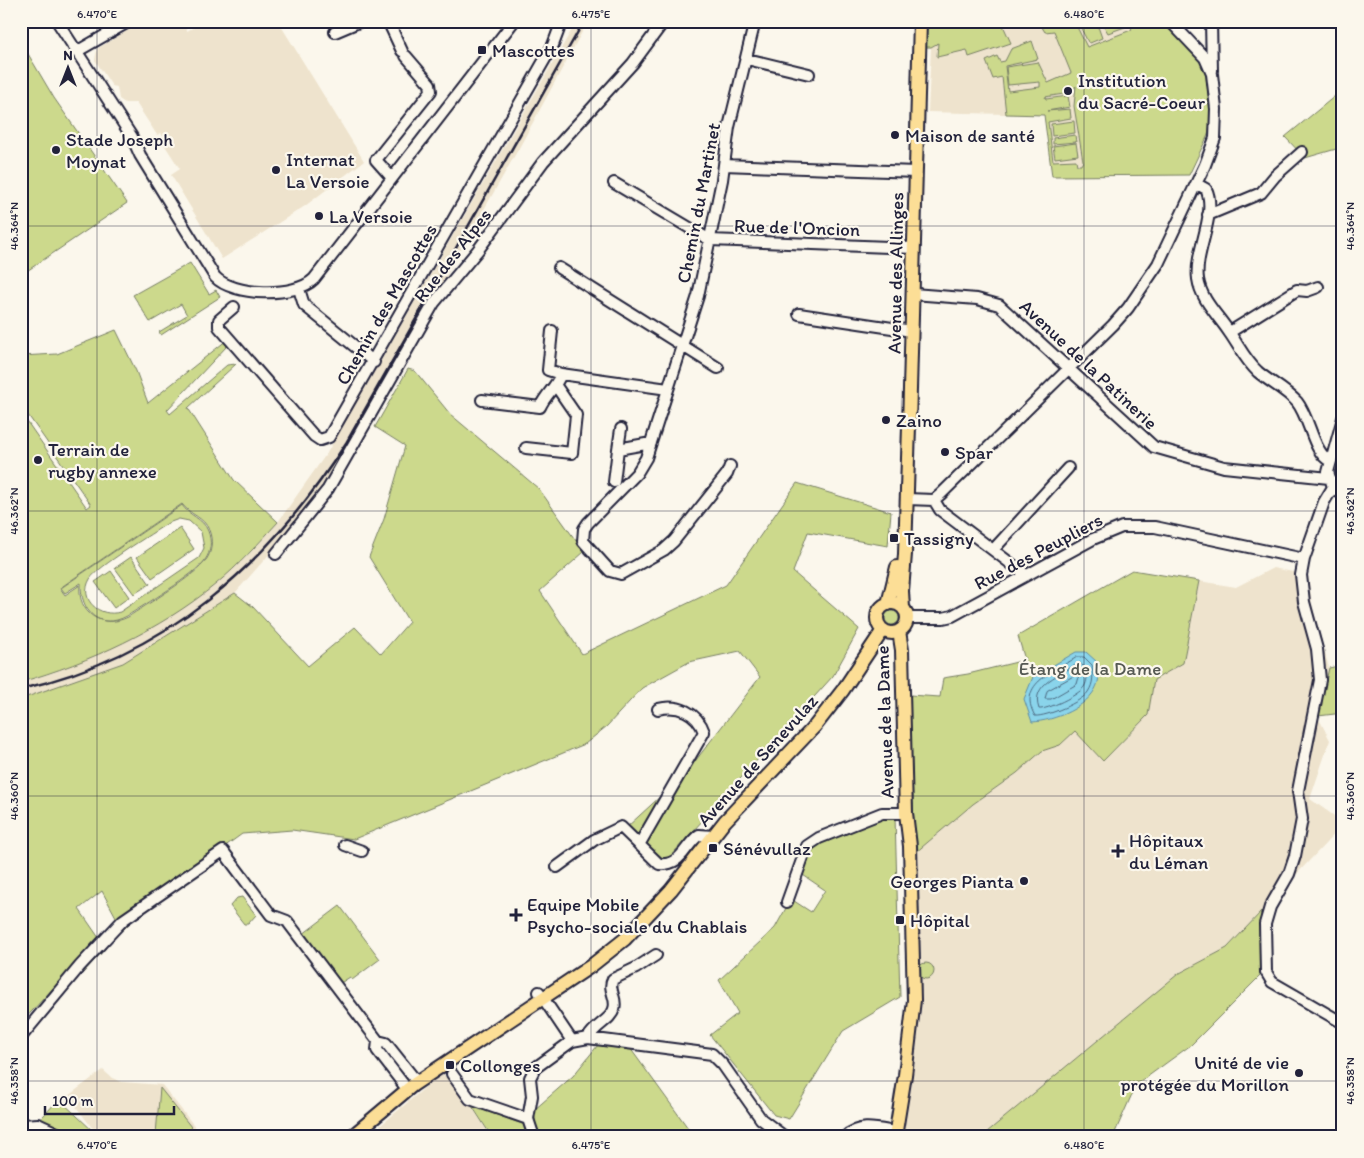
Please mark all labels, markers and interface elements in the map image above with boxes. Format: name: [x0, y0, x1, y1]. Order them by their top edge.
text: 6.470°E: [77, 7, 117, 21]
text: 6.475°E: [572, 7, 611, 21]
text: 6.480°E: [1064, 7, 1105, 21]
place label: Mascottes: [492, 39, 575, 62]
north arrow: [42, 42, 92, 92]
marker: Mascottes: [476, 44, 488, 56]
text: N: [63, 47, 73, 64]
place label: Institution du Sacré-Coeur: [1078, 69, 1205, 114]
marker: Institution du Sacré-Coeur: [1062, 85, 1074, 97]
street label: Chemin du Martinet: [672, 121, 725, 285]
place label: Maison de santé: [905, 124, 1035, 147]
place label: Stade Joseph Moynat: [66, 128, 173, 173]
marker: Maison de santé: [889, 129, 901, 141]
marker: Stade Joseph Moynat: [50, 144, 62, 156]
place label: Internat La Versoie: [286, 148, 370, 193]
marker: Internat La Versoie: [270, 164, 282, 176]
street label: Avenue des Allinges: [883, 192, 908, 354]
text: 46.364°N: [7, 202, 21, 250]
text: 46.364°N: [1343, 202, 1357, 250]
street label: Rue des Alpes: [409, 204, 496, 307]
place label: La Versoie: [329, 205, 413, 228]
marker: La Versoie: [313, 210, 325, 222]
street label: Rue de l'Oncion: [733, 214, 860, 241]
street label: Chemin des Mascottes: [331, 220, 442, 389]
street label: Avenue de la Patinerie: [1015, 294, 1162, 434]
place label: Zaino: [896, 409, 942, 432]
marker: Zaino: [880, 414, 892, 426]
place label: Terrain de rugby annexe: [48, 438, 157, 483]
place label: Spar: [955, 441, 994, 464]
marker: Spar: [939, 446, 951, 458]
marker: Terrain de rugby annexe: [32, 454, 44, 466]
text: 46.362°N: [7, 487, 21, 535]
text: 46.362°N: [1343, 487, 1357, 535]
street label: Rue des Peupliers: [970, 508, 1107, 595]
place label: Tassigny: [904, 527, 974, 550]
marker: Tassigny: [888, 532, 900, 544]
street label: Avenue de la Dame: [870, 645, 899, 799]
park label: Étang de la Dame: [1019, 657, 1161, 680]
street label: Avenue de Senevulaz: [692, 689, 823, 831]
text: 46.360°N: [7, 772, 21, 820]
text: 46.360°N: [1343, 772, 1357, 820]
place label: Hôpitaux du Léman: [1129, 829, 1209, 874]
place label: Sénévullaz: [723, 837, 811, 860]
marker: Sénévullaz: [707, 842, 719, 854]
marker: Hôpitaux du Léman: [1111, 844, 1125, 858]
place label: Georges Pianta: [890, 870, 1014, 893]
marker: Georges Pianta: [1018, 875, 1030, 887]
place label: Equipe Mobile Psycho-sociale du Chablais: [527, 893, 747, 938]
marker: Equipe Mobile Psycho-sociale du Chablais: [509, 908, 523, 922]
place label: Hôpital: [910, 909, 970, 932]
marker: Hôpital: [894, 914, 906, 926]
place label: Unité de vie protégée du Morillon: [1120, 1051, 1289, 1096]
place label: Collonges: [460, 1054, 540, 1077]
text: 46.358°N: [7, 1057, 21, 1105]
text: 46.358°N: [1343, 1057, 1357, 1105]
marker: Collonges: [444, 1059, 456, 1071]
marker: Unité de vie protégée du Morillon: [1293, 1067, 1305, 1079]
scale bar: [45, 1083, 174, 1115]
text: 100 m: [52, 1092, 94, 1110]
text: 6.470°E: [77, 1138, 117, 1152]
text: 6.475°E: [572, 1138, 611, 1152]
text: 6.480°E: [1064, 1138, 1105, 1152]

